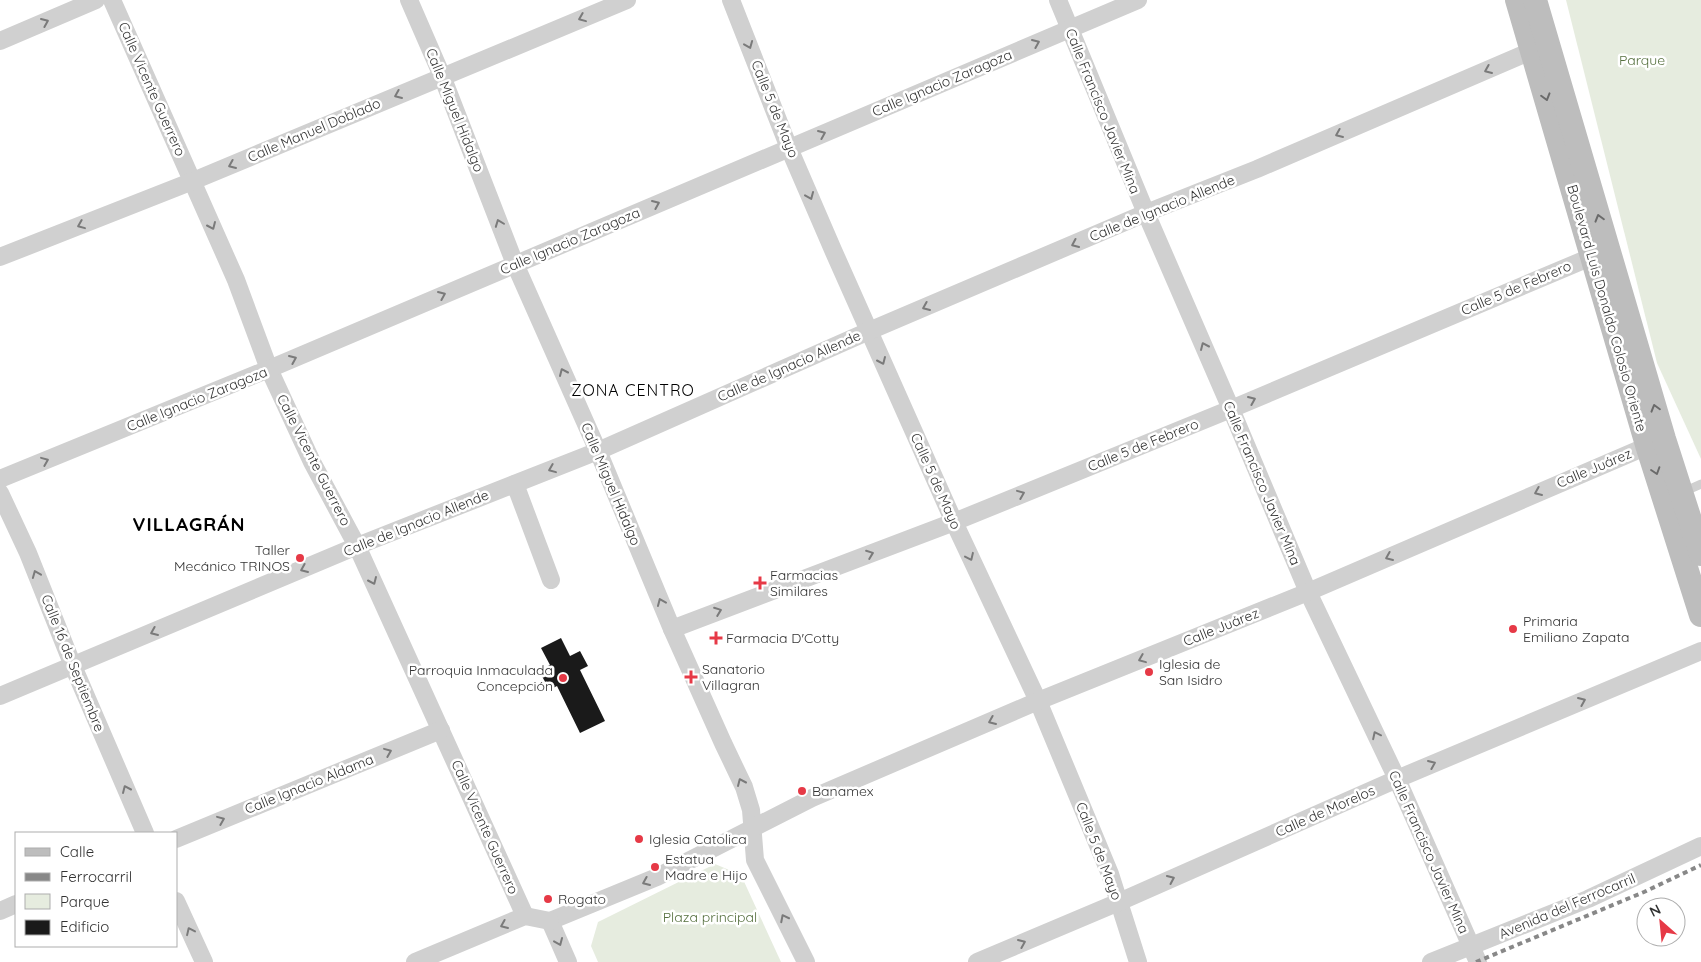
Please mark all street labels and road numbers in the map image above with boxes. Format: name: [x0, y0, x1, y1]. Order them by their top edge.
street label: Calle Vicente Guerrero: [114, 19, 190, 159]
street label: Calle Francisco Javier Mina: [1062, 26, 1144, 196]
street label: Calle Ignacio Zaragoza: [869, 45, 1015, 121]
street label: Calle Miguel Hidalgo: [422, 46, 488, 174]
street label: Calle 5 de Mayo: [747, 58, 803, 160]
street label: Calle Manuel Doblado: [245, 94, 383, 166]
street label: Calle de Ignacio Allende: [1087, 171, 1237, 245]
street label: Boulevard Luis Donaldo Colosio Oriente: [1563, 182, 1651, 434]
street label: Calle Ignacio Zaragoza: [497, 203, 643, 279]
street label: Calle 5 de Febrero: [1458, 257, 1574, 319]
street label: Calle de Ignacio Allende: [715, 326, 864, 406]
street label: Calle Ignacio Zaragoza: [124, 363, 270, 435]
street label: Calle Vicente Guerrero: [273, 391, 355, 529]
street label: Calle Francisco Javier Mina: [1219, 398, 1305, 568]
street label: Calle 5 de Febrero: [1085, 415, 1201, 475]
street label: Calle Miguel Hidalgo: [577, 420, 645, 548]
street label: Calle 5 de Mayo: [907, 430, 965, 532]
street label: Calle Juárez: [1554, 444, 1635, 492]
street label: Calle de Ignacio Allende: [341, 486, 491, 560]
street label: Calle 16 de Septiembre: [37, 592, 109, 734]
street label: Calle Juárez: [1181, 604, 1262, 650]
street label: Calle Ignacio Aldama: [242, 750, 376, 818]
street label: Calle Vicente Guerrero: [447, 757, 523, 897]
street label: Calle Francisco Javier Mina: [1385, 768, 1473, 936]
street label: Calle de Morelos: [1272, 781, 1378, 841]
street label: Calle 5 de Mayo: [1072, 799, 1126, 903]
street label: Avenida del Ferrocarril: [1496, 869, 1638, 943]

